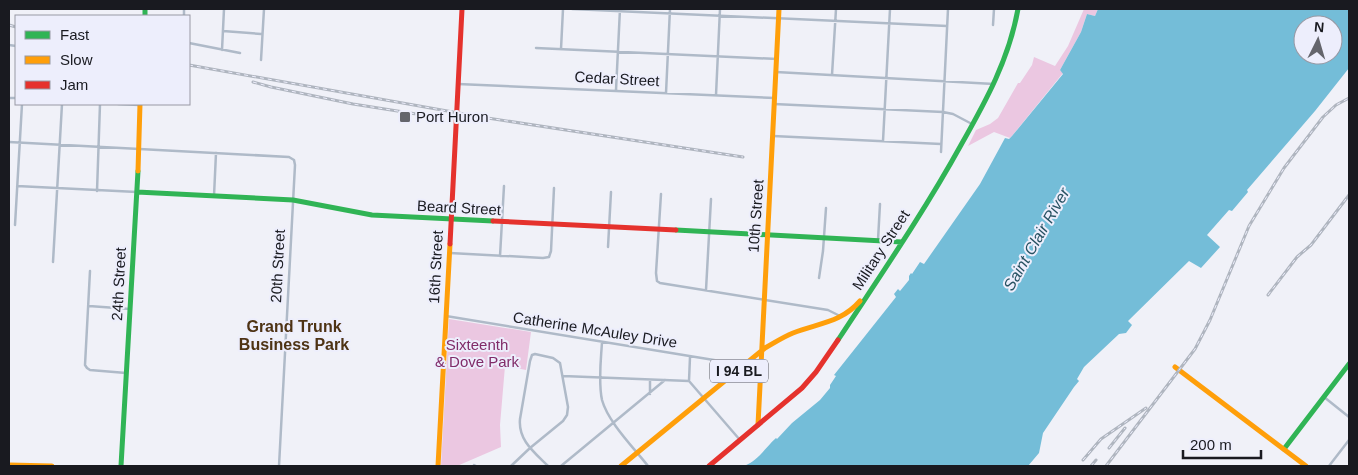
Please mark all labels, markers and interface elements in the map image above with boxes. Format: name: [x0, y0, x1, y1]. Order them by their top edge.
legend: [15, 15, 190, 105]
north arrow: [1293, 15, 1343, 65]
text: N: [1313, 19, 1325, 35]
text: Fast: [60, 26, 90, 43]
text: Slow: [60, 51, 93, 68]
street label: Cedar Street: [574, 68, 661, 89]
text: Jam: [60, 76, 88, 93]
place label: Port Huron: [416, 108, 489, 125]
marker: Port Huron: [398, 110, 412, 124]
street label: 10th Street: [744, 178, 767, 253]
water label: Saint Clair River: [1000, 184, 1073, 294]
street label: Beard Street: [417, 197, 502, 218]
street label: Military Street: [848, 206, 913, 293]
street label: 20th Street: [267, 228, 288, 303]
street label: 16th Street: [425, 229, 446, 304]
street label: 24th Street: [108, 246, 129, 321]
street label: Catherine McAuley Drive: [512, 308, 678, 351]
district label: Grand Trunk Business Park: [239, 318, 349, 353]
park label: Sixteenth & Dove Park: [435, 336, 520, 370]
road number: I 94 BL: [710, 360, 768, 382]
scale bar: [1183, 428, 1260, 460]
text: 200 m: [1190, 436, 1232, 453]

